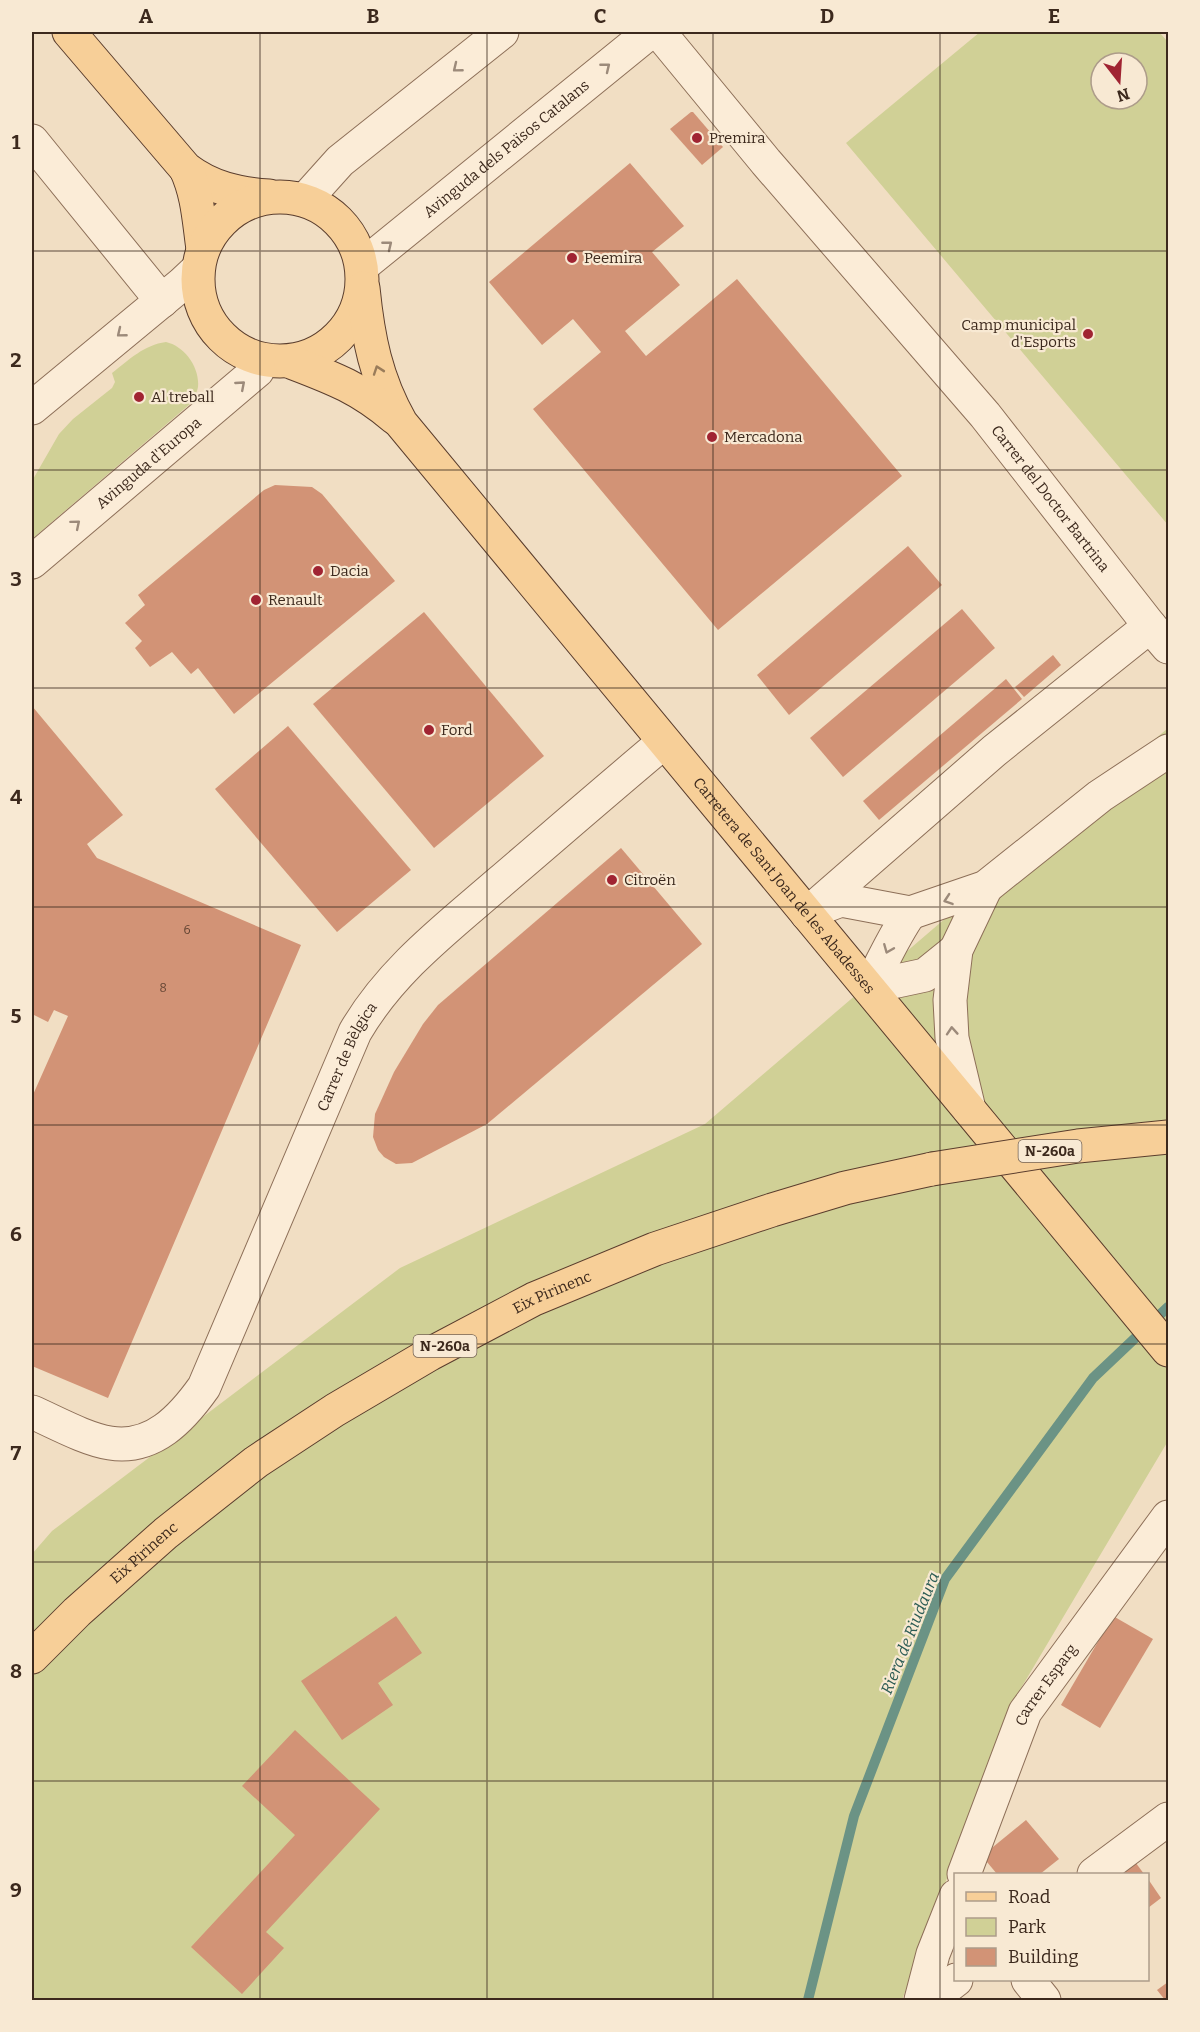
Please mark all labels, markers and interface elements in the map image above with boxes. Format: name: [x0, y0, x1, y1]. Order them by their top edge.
text: A: [139, 4, 154, 28]
text: B: [367, 4, 380, 28]
text: C: [594, 4, 606, 28]
text: D: [820, 4, 834, 28]
text: E: [1048, 4, 1060, 28]
north arrow: [1089, 51, 1149, 111]
one-way arrow: [452, 61, 463, 72]
one-way arrow: [599, 64, 610, 75]
street label: Avinguda dels Països Catalans: [420, 76, 593, 221]
text: N: [1115, 84, 1132, 106]
place label: Premira: [709, 129, 765, 147]
text: 1: [12, 130, 21, 154]
marker: Premira: [690, 131, 704, 145]
one-way arrow: [381, 241, 392, 252]
place label: Peemira: [584, 249, 642, 267]
marker: Peemira: [565, 251, 579, 265]
place label: Camp municipal d'Esports: [961, 316, 1076, 351]
one-way arrow: [117, 326, 128, 337]
marker: Camp municipal d'Esports: [1081, 327, 1095, 341]
text: 2: [10, 348, 22, 372]
one-way arrow: [372, 365, 385, 376]
one-way arrow: [234, 381, 245, 392]
place label: Al treball: [151, 388, 214, 406]
marker: Al treball: [132, 390, 146, 404]
street label: Avinguda d'Europa: [93, 413, 205, 513]
street label: Carrer del Doctor Bartrina: [987, 422, 1113, 575]
place label: Mercadona: [724, 428, 802, 446]
marker: Mercadona: [705, 430, 719, 444]
one-way arrow: [69, 521, 80, 532]
place label: Dacia: [330, 562, 369, 580]
marker: Dacia: [311, 564, 325, 578]
text: 3: [10, 567, 22, 591]
place label: Renault: [268, 591, 323, 609]
marker: Renault: [249, 593, 263, 607]
place label: Ford: [441, 721, 473, 739]
marker: Ford: [422, 723, 436, 737]
street label: Carretera de Sant Joan de les Abadesses: [689, 774, 879, 998]
text: 4: [10, 785, 22, 809]
place label: Citroën: [624, 871, 676, 889]
marker: Citroën: [605, 873, 619, 887]
one-way arrow: [943, 892, 954, 905]
house number: 6: [183, 923, 191, 937]
one-way arrow: [883, 943, 895, 954]
house number: 8: [159, 981, 167, 995]
street label: Carrer de Bèlgica: [313, 999, 381, 1114]
text: 5: [11, 1004, 22, 1028]
one-way arrow: [946, 1027, 959, 1036]
road number: N-260a: [1018, 1140, 1082, 1162]
text: 6: [10, 1222, 22, 1246]
street label: Eix Pirinenc: [510, 1267, 594, 1318]
road number: N-260a: [414, 1335, 476, 1357]
text: 7: [11, 1441, 22, 1465]
street label: Eix Pirinenc: [107, 1518, 181, 1587]
water label: Riera de Riudaura: [877, 1569, 943, 1697]
street label: Carrer Esparg: [1012, 1641, 1081, 1729]
text: 8: [10, 1659, 22, 1683]
legend: [954, 1873, 1149, 1981]
text: 9: [10, 1878, 22, 1902]
text: Road: [1008, 1886, 1051, 1908]
text: Park: [1008, 1916, 1047, 1938]
text: Building: [1008, 1946, 1079, 1968]

